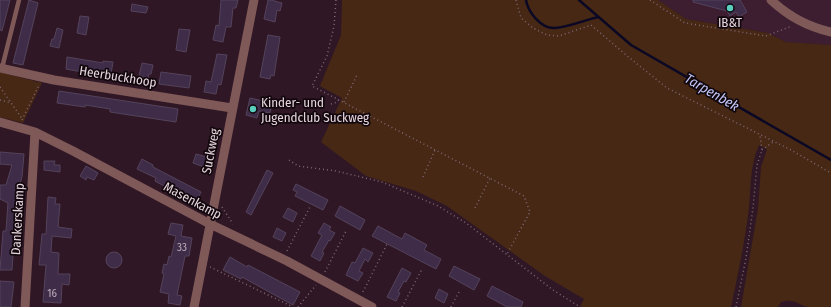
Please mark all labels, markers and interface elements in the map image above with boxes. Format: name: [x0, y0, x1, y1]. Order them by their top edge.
marker: IB&T: [725, 3, 735, 13]
place label: IB&T: [718, 15, 742, 30]
street label: Heerbuckhoop: [78, 63, 158, 90]
water label: Tarpenbek: [681, 70, 742, 115]
place label: Kinder- und Jugendclub Suckweg: [261, 95, 370, 125]
marker: Kinder- und Jugendclub Suckweg: [248, 104, 258, 114]
street label: Suckweg: [199, 126, 222, 175]
street label: Masenkamp: [161, 179, 224, 222]
street label: Dankerskamp: [8, 183, 27, 255]
house number: 33: [177, 241, 187, 254]
house number: 16: [47, 287, 57, 300]

